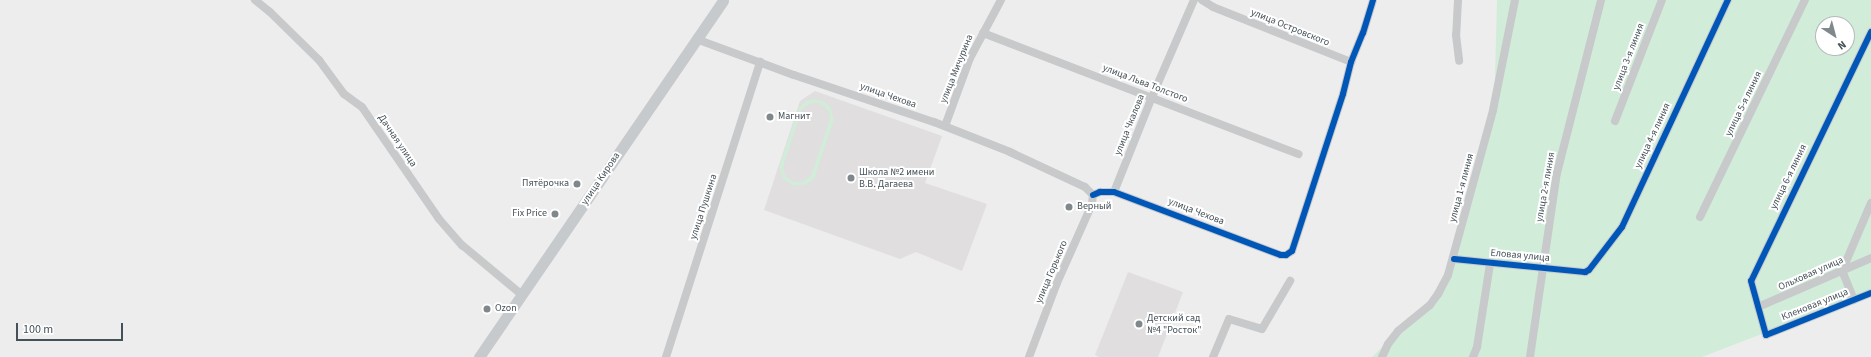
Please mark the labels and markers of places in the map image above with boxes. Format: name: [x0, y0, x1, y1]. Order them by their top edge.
place label: Магнит: [778, 111, 810, 123]
marker: Магнит: [765, 112, 775, 122]
place label: Школа №2 имени В.В. Дагаева: [859, 166, 934, 190]
marker: Школа №2 имени В.В. Дагаева: [846, 173, 856, 183]
place label: Пятёрочка: [522, 178, 569, 190]
marker: Пятёрочка: [572, 179, 582, 189]
place label: Верный: [1077, 201, 1111, 213]
marker: Верный: [1064, 202, 1074, 212]
place label: Fix Price: [512, 208, 547, 220]
marker: Fix Price: [550, 209, 560, 219]
place label: Ozon: [495, 303, 517, 315]
marker: Ozon: [482, 304, 492, 314]
place label: Детский сад №4 "Росток": [1147, 312, 1202, 336]
marker: Детский сад №4 "Росток": [1134, 319, 1144, 329]

